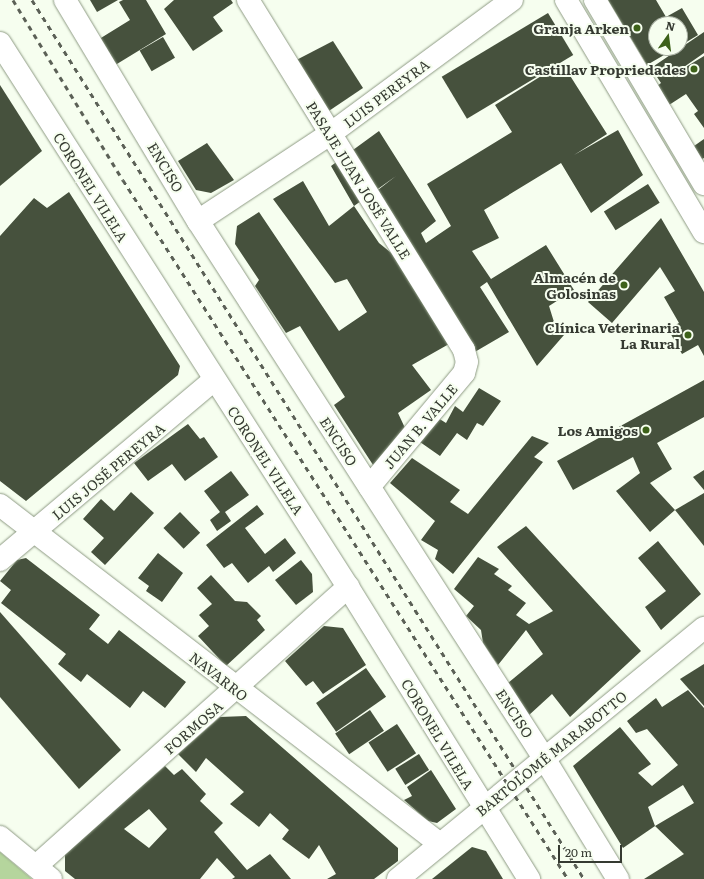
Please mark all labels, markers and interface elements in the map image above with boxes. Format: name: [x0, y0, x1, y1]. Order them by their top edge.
north arrow: [648, 16, 688, 56]
text: N: [664, 16, 677, 34]
place label: Granja Arken: [533, 20, 629, 36]
marker: Granja Arken: [632, 23, 642, 33]
street label: LUIS PEREYRA: [340, 55, 432, 131]
place label: Castillav Propriedades: [525, 61, 686, 77]
marker: Castillav Propriedades: [689, 64, 699, 74]
street label: PASAJE JUAN JOSÉ VALLE: [303, 98, 415, 262]
street label: CORONEL VILELA: [50, 129, 132, 245]
street label: ENCISO: [145, 139, 187, 195]
place label: Almacén de Golosinas: [533, 269, 616, 302]
marker: Almacén de Golosinas: [619, 280, 629, 290]
place label: Clínica Veterinaria La Rural: [545, 319, 680, 352]
marker: Clínica Veterinaria La Rural: [683, 330, 693, 340]
street label: JUAN B. VALLE: [380, 380, 460, 472]
street label: CORONEL VILELA: [225, 403, 307, 517]
street label: ENCISO: [317, 413, 361, 469]
street label: LUIS JOSÉ PEREYRA: [48, 419, 168, 523]
place label: Los Amigos: [557, 422, 638, 438]
marker: Los Amigos: [641, 425, 651, 435]
street label: NAVARRO: [187, 648, 251, 704]
street label: CORONEL VILELA: [398, 676, 478, 792]
street label: ENCISO: [493, 685, 537, 741]
street label: BARTOLOMÉ MARABOTTO: [472, 687, 630, 819]
street label: FORMOSA: [160, 697, 226, 757]
scale bar: [560, 837, 624, 863]
text: 20 m: [565, 843, 592, 861]

